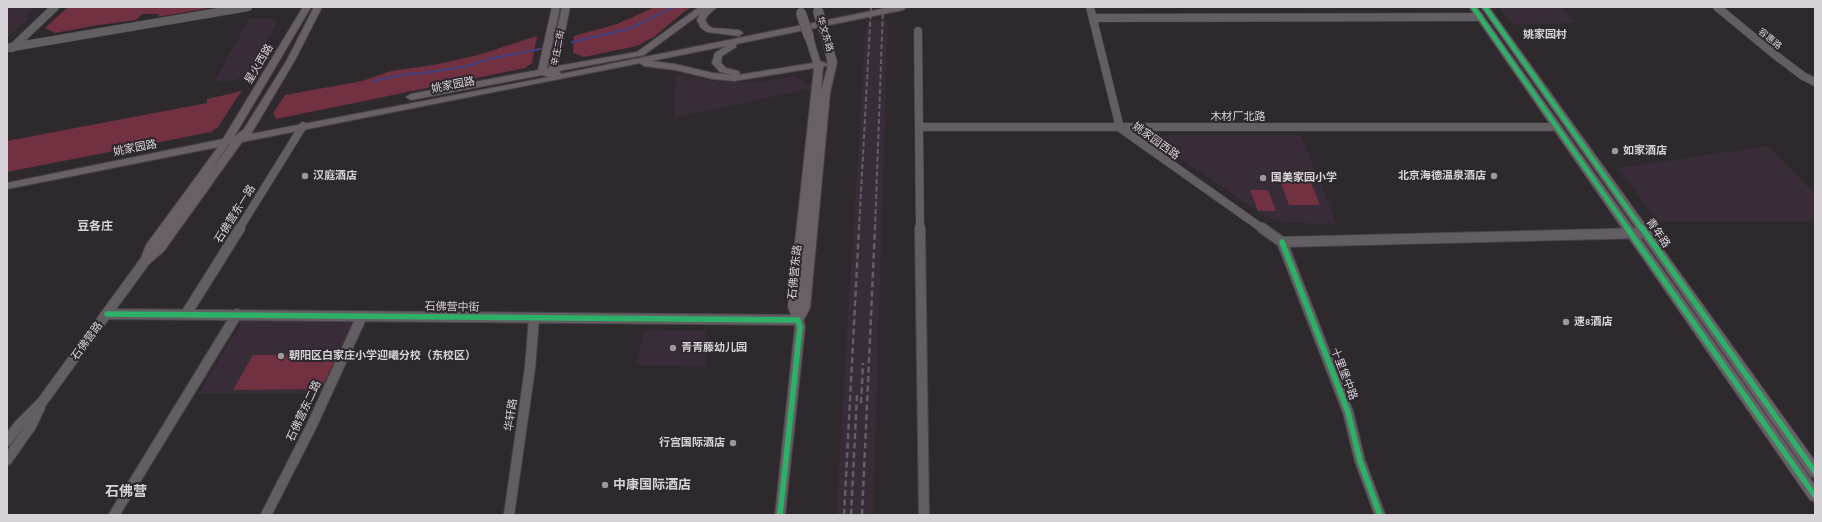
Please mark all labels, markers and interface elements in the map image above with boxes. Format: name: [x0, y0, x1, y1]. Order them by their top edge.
street label: 华文东路: [815, 15, 835, 53]
street label: 容惠路: [1756, 26, 1784, 52]
district label: 姚家园村: [1523, 28, 1567, 42]
street label: 辛庄二街: [549, 29, 567, 67]
street label: 星火西路: [242, 42, 276, 86]
street label: 姚家园路: [430, 74, 476, 96]
street label: 木材厂北路: [1211, 110, 1265, 124]
street label: 姚家园西路: [1130, 119, 1182, 163]
street label: 姚家园路: [112, 137, 158, 159]
place label: 如家酒店: [1623, 144, 1667, 158]
marker: 如家酒店: [1610, 146, 1620, 156]
place label: 汉庭酒店: [313, 169, 357, 183]
place label: 北京海德温泉酒店: [1398, 169, 1486, 183]
marker: 汉庭酒店: [300, 171, 310, 181]
place label: 国美家园小学: [1271, 171, 1337, 185]
marker: 北京海德温泉酒店: [1489, 171, 1499, 181]
marker: 国美家园小学: [1258, 173, 1268, 183]
street label: 石佛营东一路: [212, 183, 258, 245]
street label: 青年路: [1643, 216, 1673, 250]
district label: 豆各庄: [77, 219, 113, 233]
street label: 石佛营东路: [786, 244, 804, 300]
street label: 石佛营中街: [424, 300, 480, 314]
place label: 速8酒店: [1574, 315, 1612, 329]
marker: 速8酒店: [1561, 317, 1571, 327]
street label: 石佛营路: [69, 319, 105, 363]
place label: 青青藤幼儿园: [681, 341, 747, 355]
marker: 青青藤幼儿园: [668, 343, 678, 353]
street label: 十里堡中路: [1328, 346, 1360, 402]
place label: 朝阳区白家庄小学迎曦分校（东校区）: [289, 349, 476, 363]
marker: 朝阳区白家庄小学迎曦分校（东校区）: [276, 351, 286, 361]
street label: 石佛营东二路: [284, 378, 324, 444]
street label: 华轩路: [502, 398, 520, 432]
place label: 行宫国际酒店: [659, 436, 725, 450]
marker: 行宫国际酒店: [728, 438, 738, 448]
place label: 中康国际酒店: [613, 477, 691, 493]
marker: 中康国际酒店: [600, 480, 610, 490]
district label: 石佛营: [105, 484, 147, 500]

